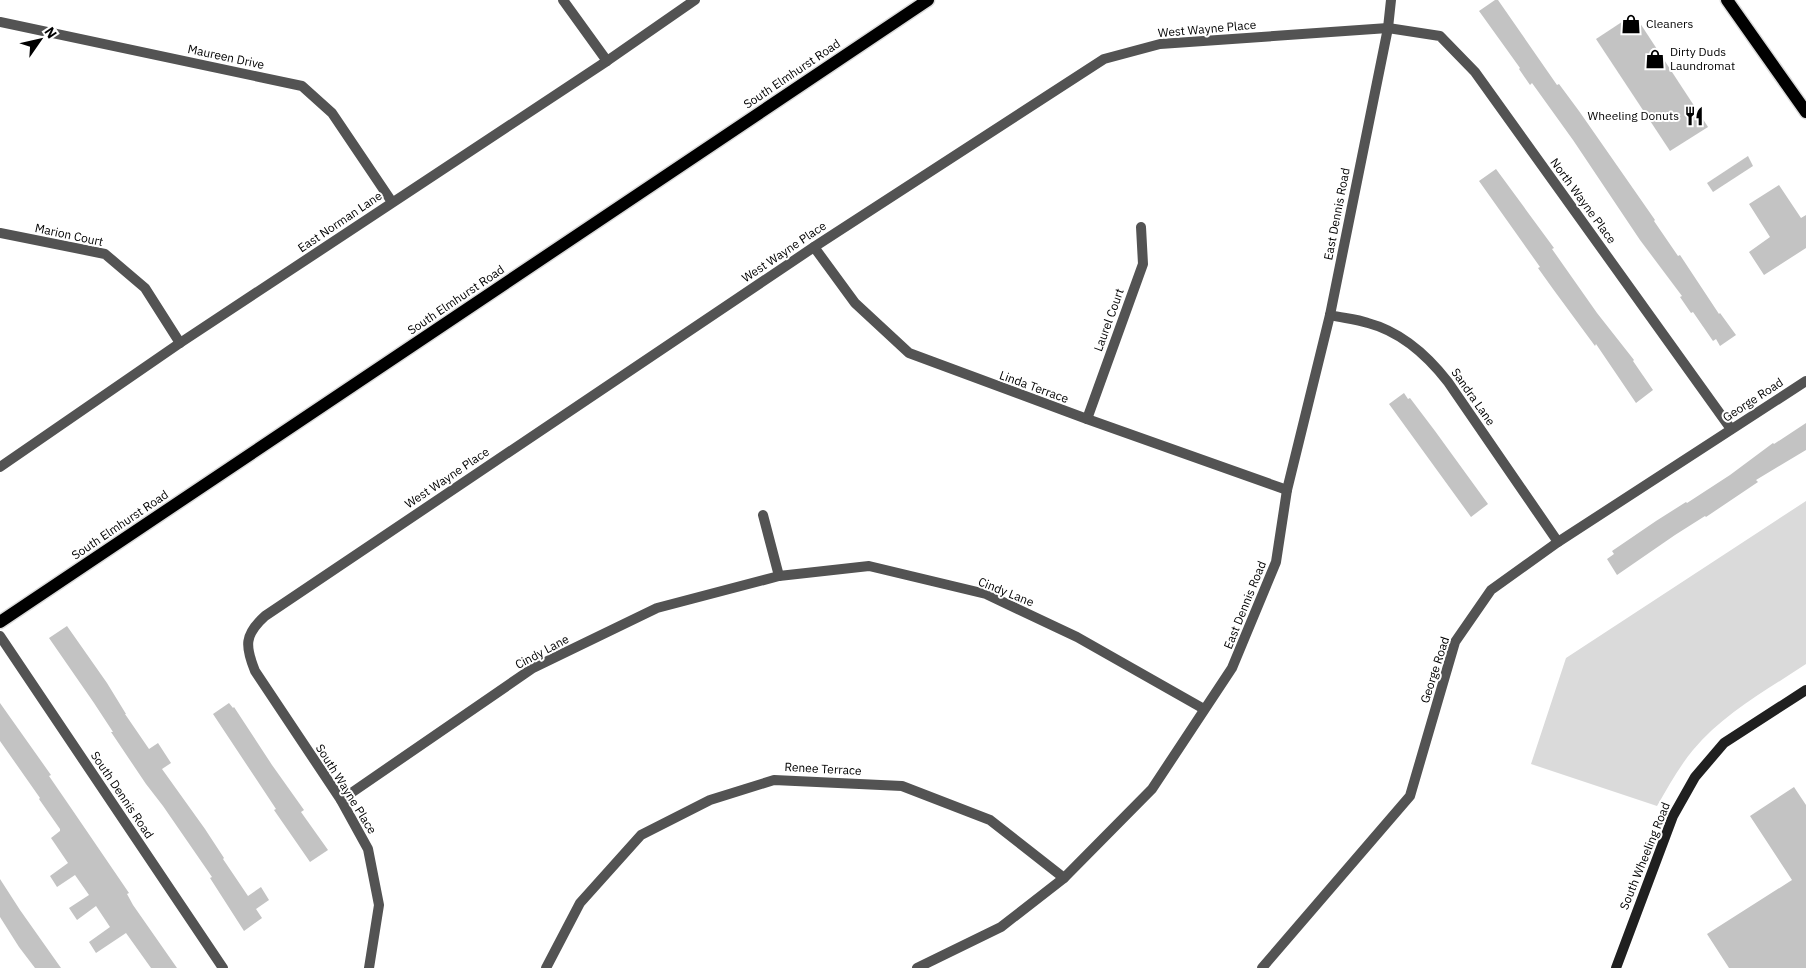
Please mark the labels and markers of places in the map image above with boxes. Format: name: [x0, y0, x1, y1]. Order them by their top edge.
shop icon: Cleaners: [1620, 13, 1642, 35]
place label: Cleaners: [1646, 16, 1694, 31]
place label: Dirty Duds Laundromat: [1670, 44, 1735, 73]
shop icon: Dirty Duds Laundromat: [1644, 48, 1666, 70]
restaurant icon: Wheeling Donuts: [1683, 105, 1705, 127]
place label: Wheeling Donuts: [1588, 108, 1679, 123]

